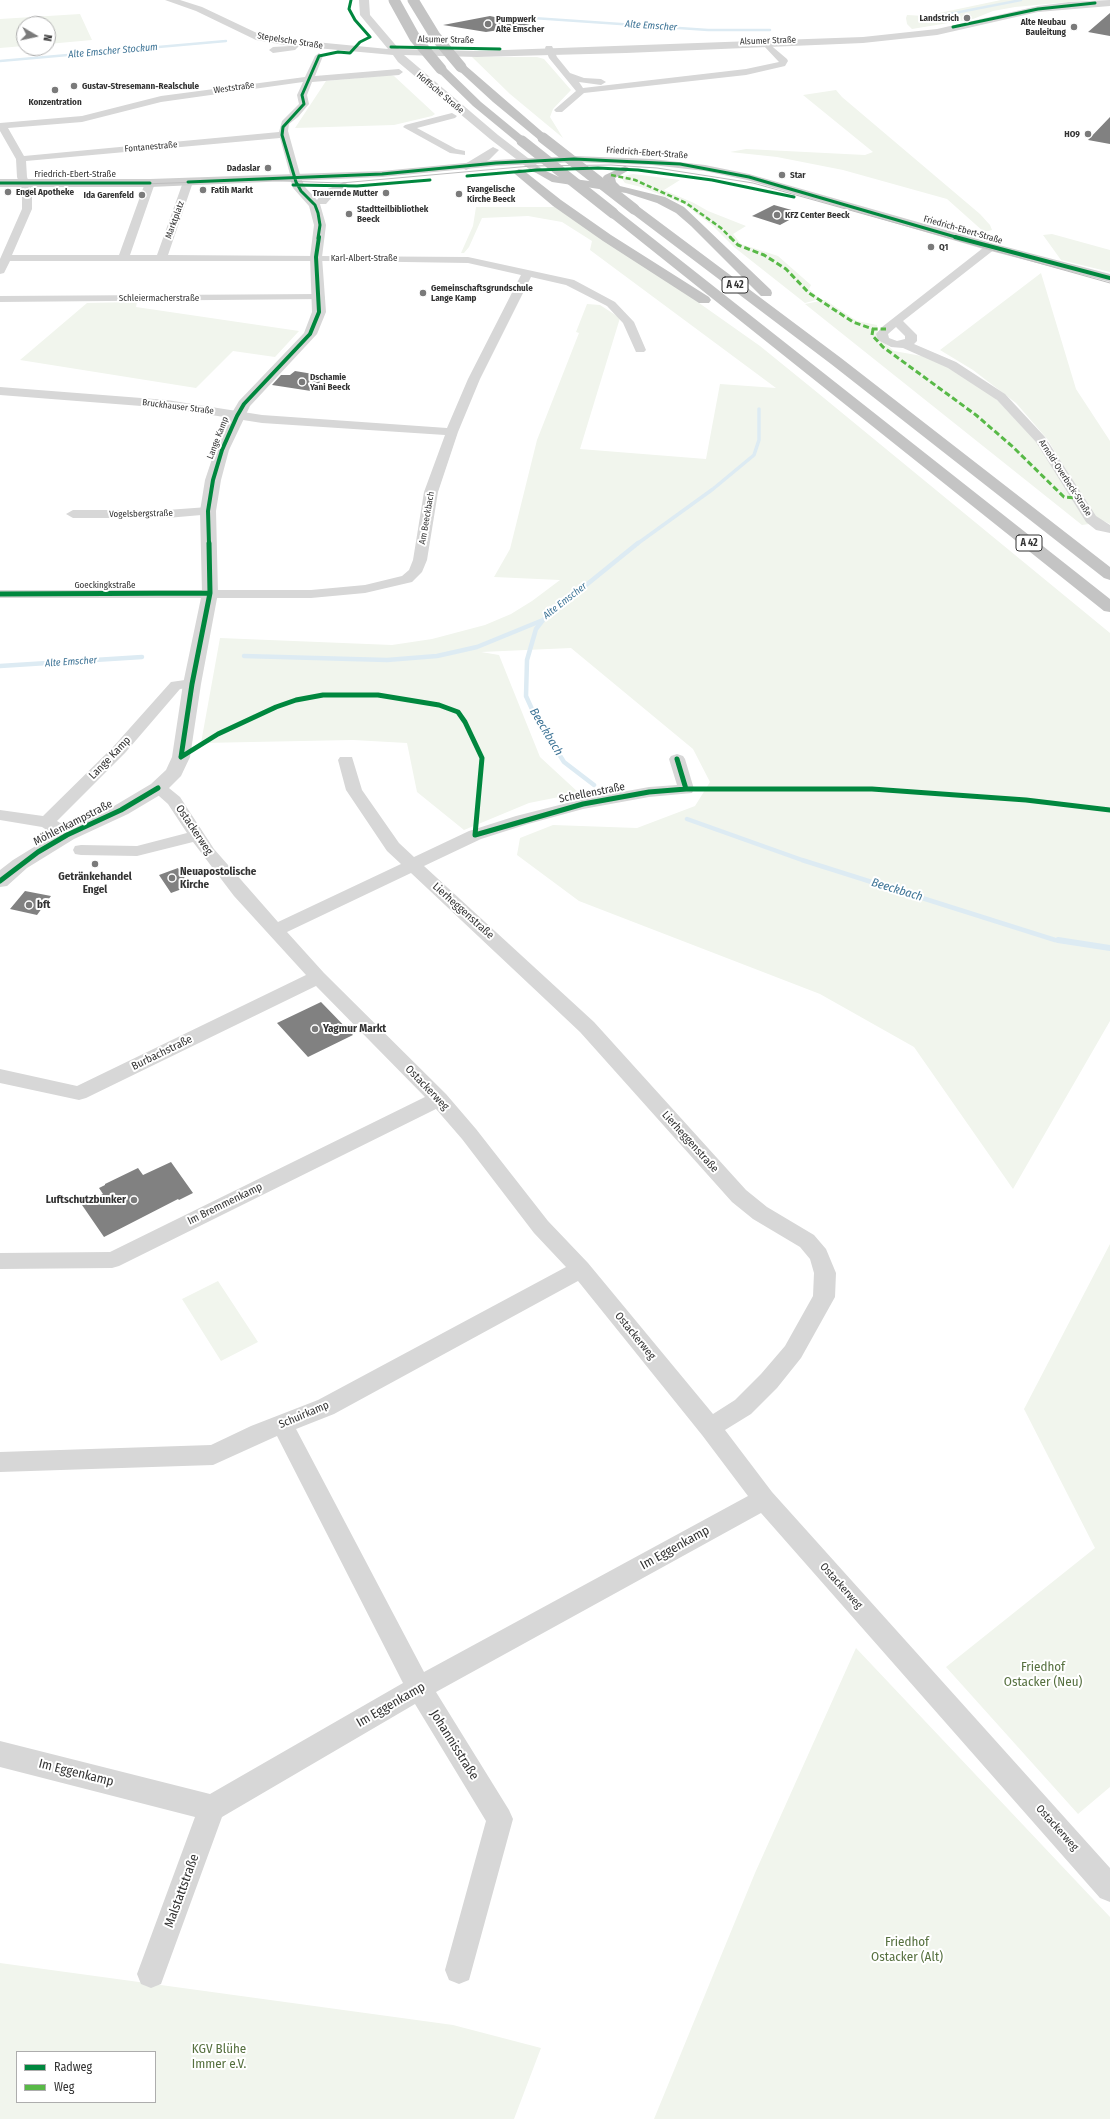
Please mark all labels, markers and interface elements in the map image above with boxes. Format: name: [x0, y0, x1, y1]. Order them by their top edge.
place label: Landstrich: [919, 13, 959, 23]
marker: Landstrich: [962, 13, 972, 23]
place label: Pumpwerk Alte Emscher: [496, 14, 544, 35]
north arrow: [16, 16, 56, 56]
place label: Alte Neubau Bauleitung: [1021, 17, 1066, 38]
water label: Alte Emscher: [625, 18, 677, 34]
marker: Pumpwerk Alte Emscher: [483, 19, 493, 29]
marker: Alte Neubau Bauleitung: [1069, 22, 1079, 32]
street label: Stepelsche Straße: [256, 30, 324, 52]
text: N: [40, 34, 54, 42]
street label: Alsumer Straße: [418, 34, 474, 46]
street label: Alsumer Straße: [740, 35, 796, 47]
water label: Alte Emscher Stockum: [68, 41, 158, 61]
street label: Hoffsche Straße: [414, 70, 466, 116]
street label: Weststraße: [213, 80, 255, 96]
marker: Gustav-Stresemann-Realschule: [69, 81, 79, 91]
place label: Gustav-Stresemann-Realschule: [82, 81, 199, 91]
marker: Konzentration: [50, 85, 60, 95]
place label: Konzentration: [28, 97, 82, 107]
place label: HO9: [1064, 129, 1080, 139]
marker: HO9: [1083, 129, 1093, 139]
street label: Fontanestraße: [124, 139, 178, 155]
street label: Friedrich-Ebert-Straße: [606, 145, 688, 161]
place label: Dadaslar: [227, 163, 260, 173]
marker: Dadaslar: [263, 163, 273, 173]
street label: Friedrich-Ebert-Straße: [34, 169, 116, 179]
marker: Star: [777, 170, 787, 180]
place label: Star: [790, 170, 806, 180]
place label: Evangelische Kirche Beeck: [467, 184, 515, 205]
marker: Fatih Markt: [198, 185, 208, 195]
place label: Fatih Markt: [211, 185, 253, 195]
marker: Engel Apotheke: [3, 187, 13, 197]
place label: Engel Apotheke: [16, 187, 74, 197]
place label: Trauernde Mutter: [313, 188, 378, 198]
marker: Trauernde Mutter: [381, 188, 391, 198]
marker: Evangelische Kirche Beeck: [454, 189, 464, 199]
place label: Ida Garenfeld: [83, 190, 134, 200]
marker: Ida Garenfeld: [137, 190, 147, 200]
street label: Marktplatz: [163, 200, 187, 240]
place label: Stadtteilbibliothek Beeck: [357, 204, 428, 225]
marker: Stadtteilbibliothek Beeck: [344, 209, 354, 219]
marker: KFZ Center Beeck: [772, 210, 782, 220]
place label: KFZ Center Beeck: [785, 210, 850, 220]
street label: Friedrich-Ebert-Straße: [922, 214, 1004, 246]
marker: Q1: [926, 242, 936, 252]
place label: Q1: [939, 242, 948, 252]
street label: Karl-Albert-Straße: [331, 253, 397, 263]
road number: A 42: [722, 277, 748, 293]
place label: Gemeinschaftsgrundschule Lange Kamp: [431, 283, 533, 304]
marker: Gemeinschaftsgrundschule Lange Kamp: [418, 288, 428, 298]
street label: Schleiermacherstraße: [119, 293, 199, 303]
place label: Dschamie Yani Beeck: [310, 372, 350, 393]
marker: Dschamie Yani Beeck: [297, 377, 307, 387]
street label: Bruckhauser Straße: [142, 397, 214, 417]
street label: Lange Kamp: [205, 415, 231, 461]
street label: Arnold-Overbeck-Straße: [1036, 438, 1094, 518]
street label: Am Beeckbach: [417, 491, 437, 545]
street label: Vogelsbergstraße: [109, 508, 173, 520]
road number: A 42: [1016, 535, 1042, 551]
street label: Goeckingkstraße: [74, 580, 136, 590]
water label: Alte Emscher: [541, 580, 589, 622]
water label: Alte Emscher: [45, 654, 97, 670]
water label: Beeckbach: [526, 706, 566, 758]
street label: Lange Kamp: [86, 734, 134, 782]
street label: Schellenstraße: [558, 780, 626, 806]
street label: Möhlenkampstraße: [31, 797, 115, 849]
street label: Ostackerweg: [172, 803, 216, 857]
marker: Getränkehandel Engel: [90, 859, 100, 869]
place label: Neuapostolische Kirche: [180, 865, 256, 891]
place label: Getränkehandel Engel: [58, 870, 132, 896]
marker: Neuapostolische Kirche: [167, 873, 177, 883]
water label: Beeckbach: [870, 875, 924, 905]
street label: Lierheggenstraße: [430, 880, 496, 942]
place label: bft: [37, 898, 50, 912]
marker: bft: [24, 900, 34, 910]
place label: Yagmur Markt: [323, 1022, 386, 1036]
marker: Yagmur Markt: [310, 1024, 320, 1034]
street label: Burbachstraße: [130, 1033, 194, 1073]
street label: Ostackerweg: [402, 1063, 452, 1113]
street label: Lierheggenstraße: [659, 1109, 721, 1175]
street label: Im Bremmenkamp: [185, 1180, 265, 1228]
place label: Luftschutzbunker: [46, 1193, 126, 1207]
marker: Luftschutzbunker: [129, 1195, 139, 1205]
street label: Ostackerweg: [612, 1310, 658, 1362]
street label: Schuirkamp: [277, 1399, 331, 1431]
street label: Im Eggenkamp: [638, 1523, 712, 1573]
street label: Ostackerweg: [817, 1560, 865, 1612]
park label: Friedhof Ostacker (Neu): [1004, 1659, 1082, 1690]
street label: Im Eggenkamp: [354, 1679, 428, 1731]
street label: Johannisstraße: [426, 1707, 482, 1783]
street label: Im Eggenkamp: [37, 1756, 115, 1790]
street label: Ostackerweg: [1033, 1802, 1081, 1854]
street label: Malstattstraße: [161, 1852, 203, 1930]
park label: Friedhof Ostacker (Alt): [871, 1934, 943, 1965]
park label: KGV Blühe Immer e.V.: [192, 2041, 246, 2072]
legend: [16, 2051, 156, 2103]
text: Radweg: [54, 2060, 92, 2074]
text: Weg: [54, 2080, 74, 2094]

